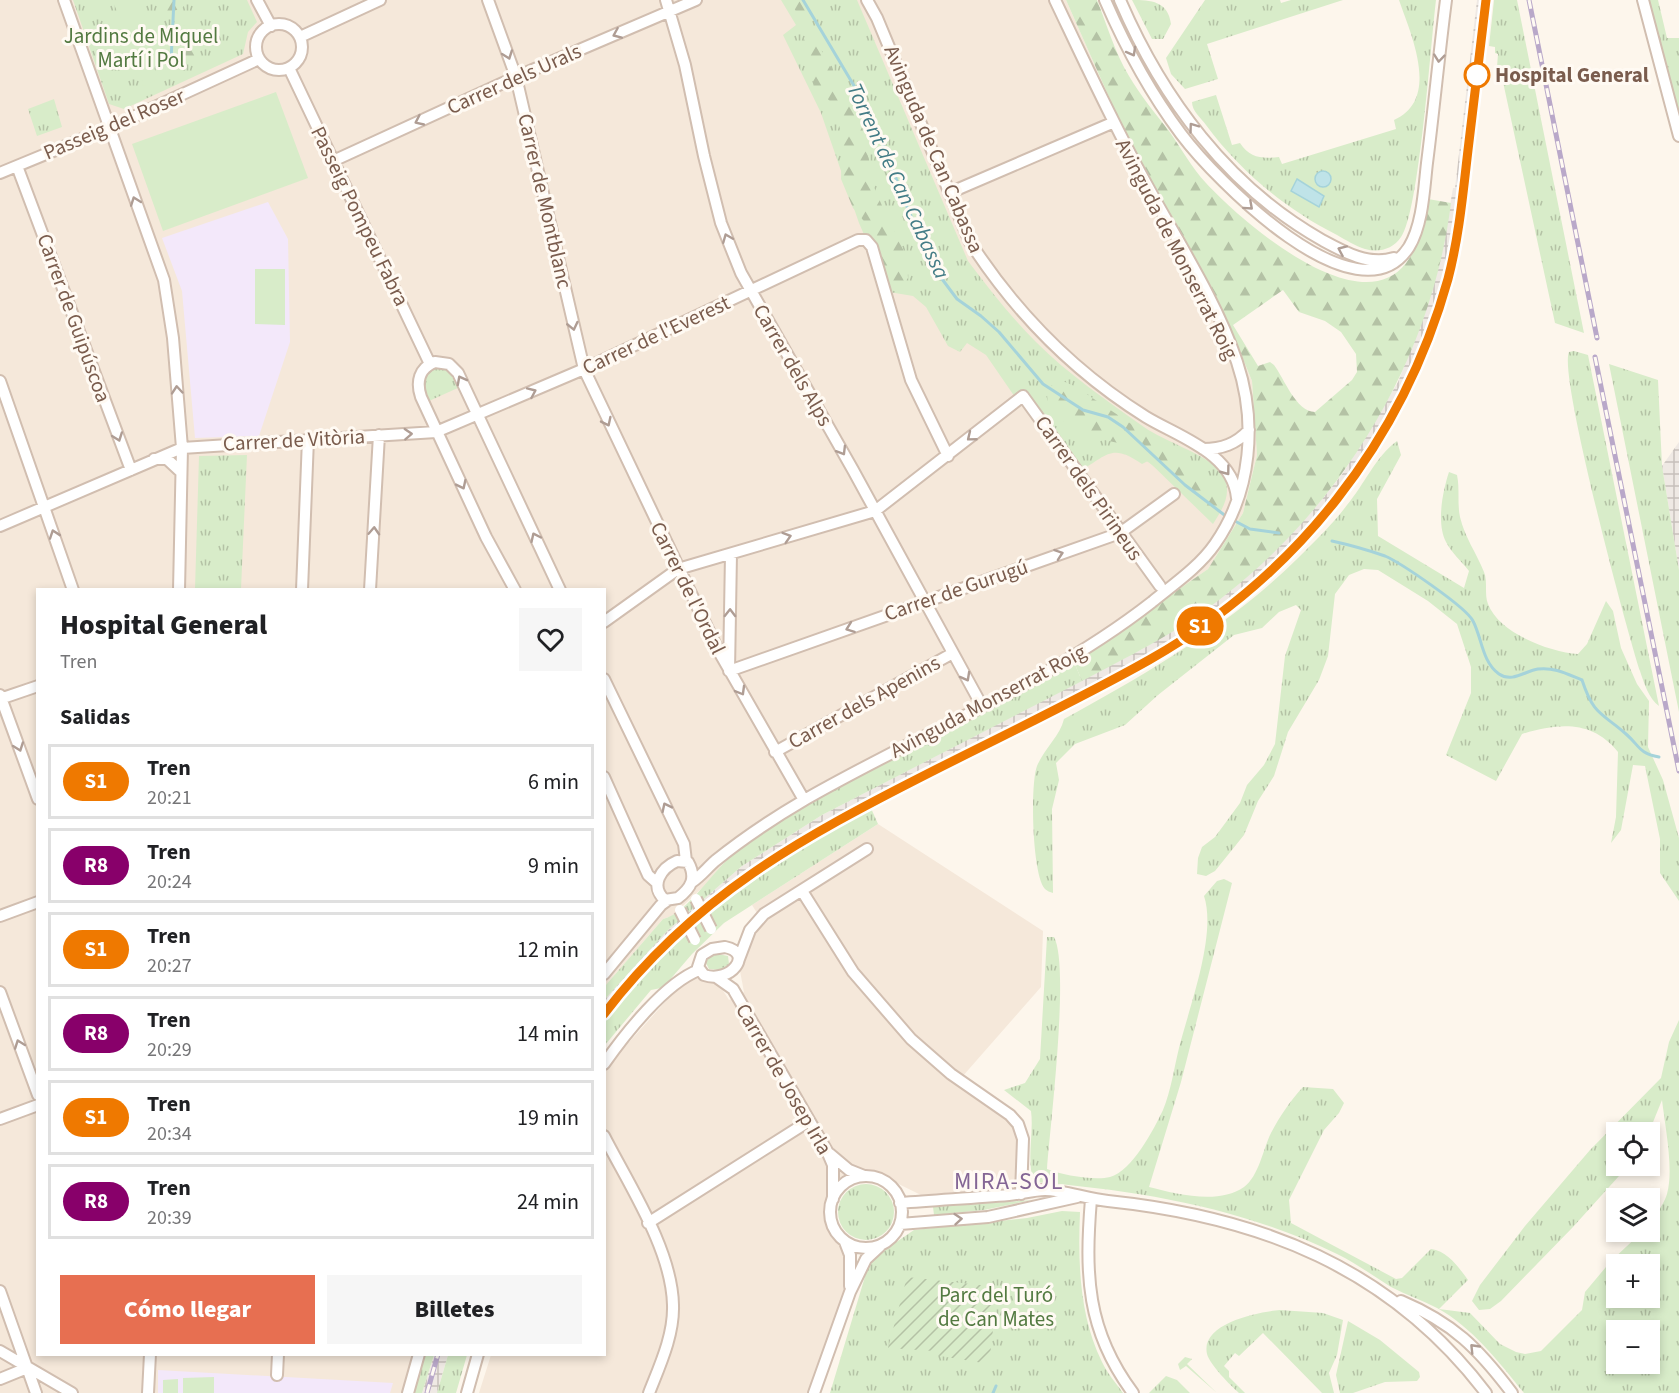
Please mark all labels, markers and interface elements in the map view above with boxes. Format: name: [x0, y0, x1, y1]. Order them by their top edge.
park label: Jardins de Miquel Martí i Pol: [64, 21, 218, 75]
one-way arrow: [612, 27, 623, 39]
street label: Carrer dels Urals: [442, 36, 586, 122]
street label: Avinguda de Can Cabassa: [877, 40, 991, 258]
one-way arrow: [1124, 46, 1136, 56]
one-way arrow: [501, 49, 514, 60]
one-way arrow: [1433, 54, 1446, 63]
place label: Hospital General: [1495, 60, 1649, 90]
marker: Hospital General: [1464, 62, 1490, 88]
water label: Torrent de Can Cabassa: [839, 78, 958, 284]
street label: Passeig del Roser: [39, 80, 190, 167]
street label: Carrer de Montblanc: [510, 110, 580, 292]
one-way arrow: [415, 114, 426, 126]
street label: Passeig Pompeu Fabra: [303, 121, 417, 311]
one-way arrow: [1189, 122, 1200, 133]
street label: Avinguda de Monserrat Roig: [1108, 133, 1246, 365]
one-way arrow: [130, 196, 143, 206]
one-way arrow: [1242, 199, 1252, 210]
street label: Carrer de Guipúscoa: [30, 230, 118, 406]
one-way arrow: [722, 233, 734, 244]
one-way arrow: [1337, 245, 1348, 257]
street label: Carrer de l'Everest: [577, 288, 735, 382]
street label: Carrer dels Alps: [746, 298, 840, 432]
one-way arrow: [566, 321, 579, 331]
one-way arrow: [457, 375, 468, 386]
one-way arrow: [171, 385, 184, 394]
one-way arrow: [526, 387, 537, 399]
street label: Carrer dels Pirineus: [1028, 409, 1150, 567]
one-way arrow: [600, 416, 612, 427]
street label: Carrer de Vitòria: [222, 421, 366, 459]
one-way arrow: [403, 427, 412, 440]
one-way arrow: [967, 430, 978, 441]
one-way arrow: [111, 431, 124, 442]
one-way arrow: [835, 445, 846, 455]
one-way arrow: [1219, 464, 1230, 475]
one-way arrow: [454, 479, 466, 490]
street label: Carrer de l'Ordal: [643, 517, 733, 659]
one-way arrow: [367, 527, 380, 536]
one-way arrow: [49, 529, 62, 540]
one-way arrow: [531, 532, 543, 543]
one-way arrow: [781, 532, 792, 544]
one-way arrow: [1053, 549, 1064, 562]
street label: Carrer de Gurugú: [880, 551, 1032, 629]
text: Hospital General: [60, 605, 267, 645]
line badge: S1: [1173, 606, 1227, 646]
button: heart: [519, 608, 582, 671]
one-way arrow: [724, 608, 736, 617]
text: S1: [1189, 611, 1211, 641]
one-way arrow: [845, 620, 856, 633]
street label: Avinguda Monserrat Roig: [885, 636, 1092, 765]
text: Tren: [60, 648, 97, 676]
street label: Carrer dels Apenins: [783, 648, 946, 756]
one-way arrow: [959, 671, 970, 682]
one-way arrow: [733, 685, 745, 695]
text: Salidas: [60, 701, 130, 733]
one-way arrow: [11, 741, 24, 752]
text: Tren: [147, 752, 191, 784]
text: S1: [85, 766, 107, 796]
text: 6 min: [528, 766, 579, 798]
text: 20:21: [147, 784, 192, 812]
one-way arrow: [661, 802, 673, 813]
text: Tren: [147, 836, 191, 868]
text: R8: [84, 850, 108, 880]
text: 9 min: [528, 850, 579, 882]
text: 20:24: [147, 868, 192, 896]
text: Tren: [147, 920, 191, 952]
text: S1: [85, 934, 107, 964]
text: 12 min: [517, 934, 579, 966]
text: 20:27: [147, 952, 192, 980]
street label: Carrer de Josep Irla: [728, 998, 840, 1160]
text: Tren: [147, 1004, 191, 1036]
text: R8: [84, 1018, 108, 1048]
text: 14 min: [517, 1018, 579, 1050]
text: 20:29: [147, 1036, 192, 1064]
one-way arrow: [13, 1039, 26, 1050]
text: Tren: [147, 1088, 191, 1120]
text: S1: [85, 1102, 107, 1132]
text: 19 min: [517, 1102, 579, 1134]
text: 20:34: [147, 1120, 192, 1148]
map controls: [1606, 1122, 1660, 1374]
button: locate: [1606, 1122, 1660, 1176]
district label: MIRA-SOL: [954, 1164, 1064, 1199]
text: Tren: [147, 1172, 191, 1204]
text: R8: [84, 1186, 108, 1216]
text: 24 min: [517, 1186, 579, 1218]
button: layers: [1606, 1188, 1660, 1242]
text: 20:39: [147, 1204, 192, 1232]
one-way arrow: [953, 1213, 962, 1226]
button: +: [1606, 1254, 1660, 1308]
button: Cómo llegar: [60, 1275, 315, 1344]
button: Billetes: [327, 1275, 582, 1344]
park label: Parc del Turó de Can Mates: [938, 1280, 1054, 1334]
button: −: [1606, 1320, 1660, 1374]
one-way arrow: [1471, 1345, 1482, 1356]

